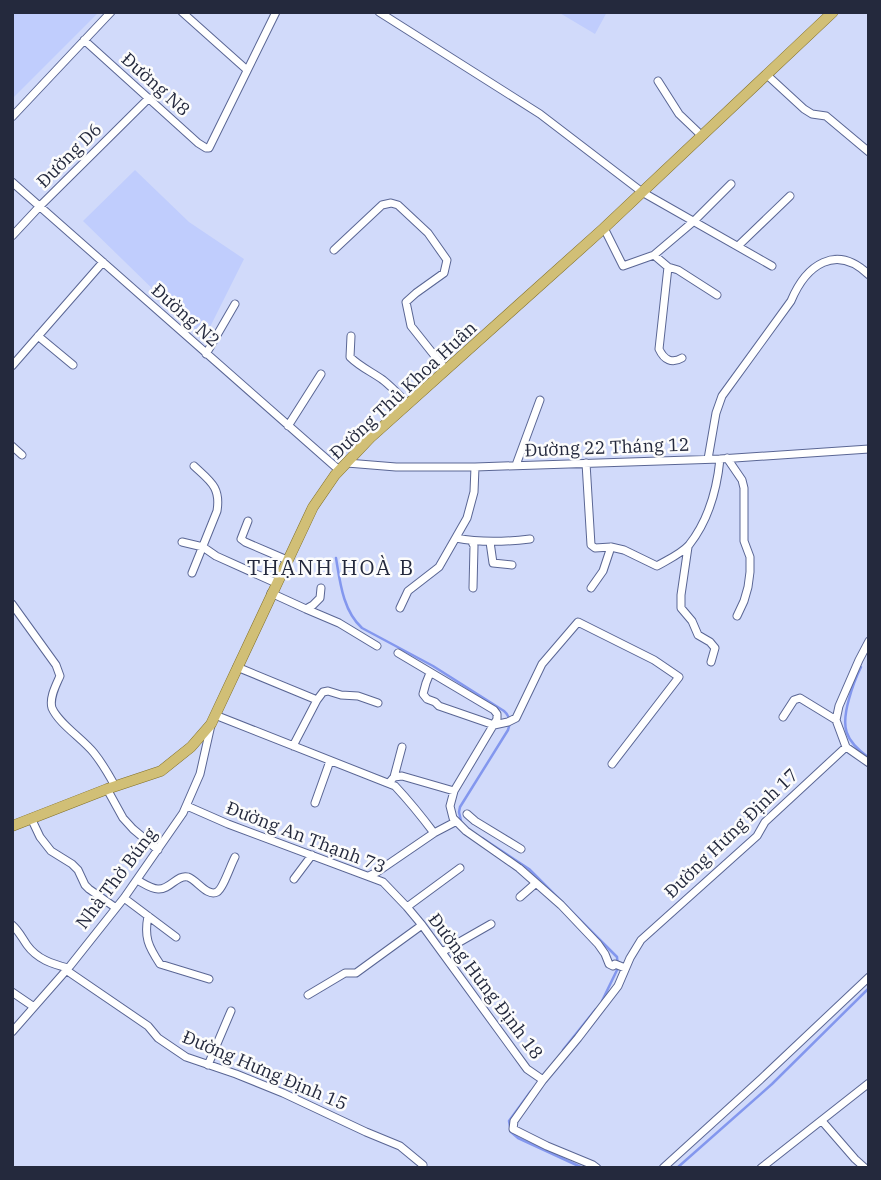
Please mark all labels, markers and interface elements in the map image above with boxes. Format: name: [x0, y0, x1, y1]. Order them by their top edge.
street label: Đường N8: [117, 47, 195, 121]
street label: Đường D6: [32, 118, 106, 192]
street label: Đường N2: [147, 278, 225, 352]
street label: Đường Thủ Khoa Huân: [325, 316, 481, 464]
street label: Đường 22 Tháng 12: [524, 433, 690, 461]
district label: THẠNH HOÀ B: [247, 553, 415, 581]
street label: Đường Hưng Định 17: [659, 763, 803, 903]
street label: Đường An Thạnh 73: [223, 796, 389, 878]
street label: Nhà Thờ Búng: [70, 823, 162, 933]
street label: Đường Hưng Định 18: [424, 908, 548, 1064]
street label: Đường Hưng Định 15: [179, 1025, 351, 1115]

